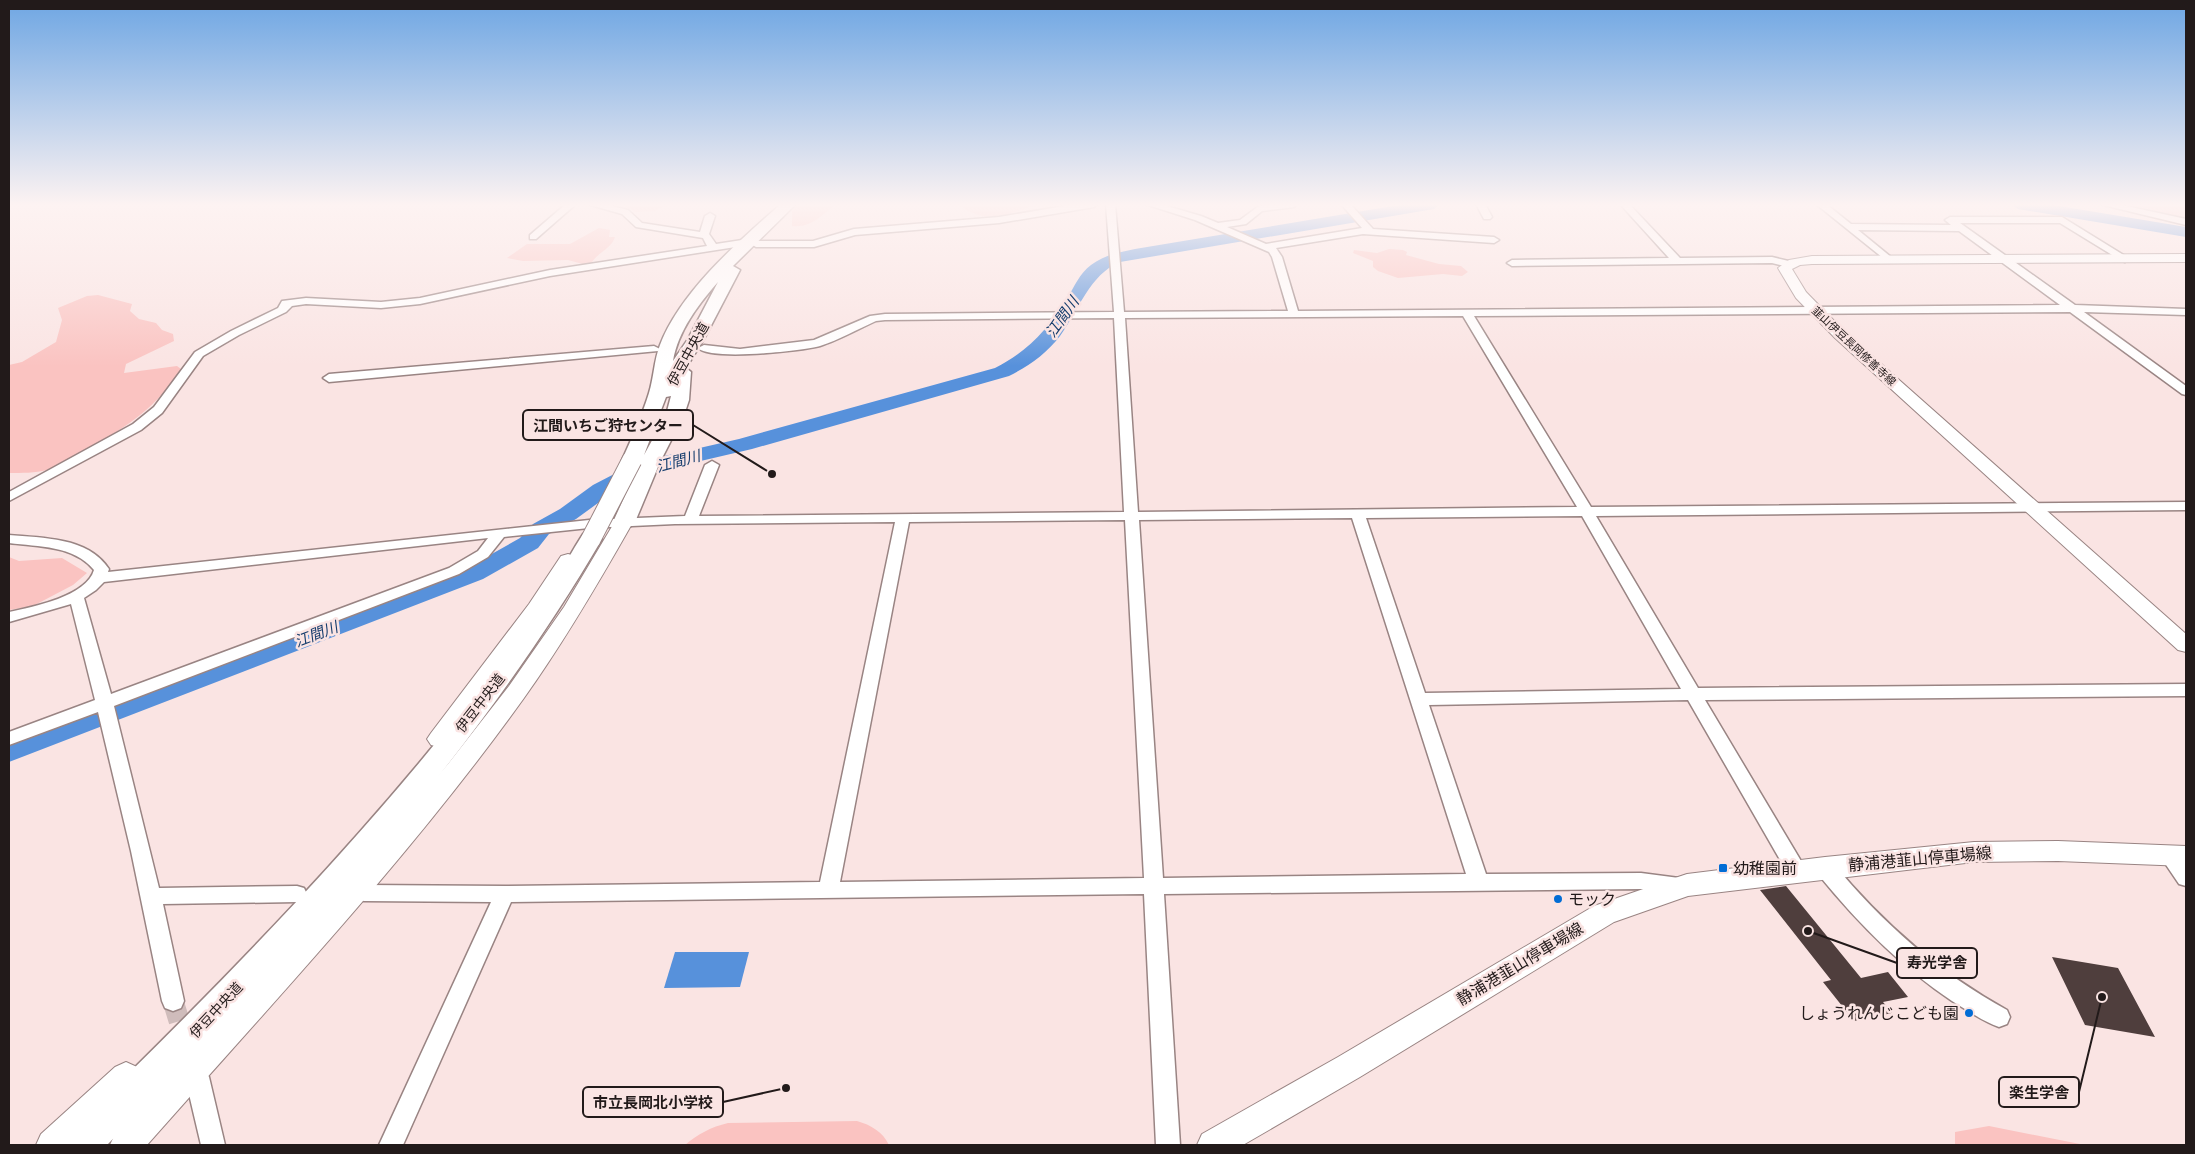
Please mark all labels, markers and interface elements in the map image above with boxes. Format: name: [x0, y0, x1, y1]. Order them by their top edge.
water label: 江間川: [1041, 291, 1084, 341]
street label: 韮山伊豆長岡修善寺線: [1809, 303, 1899, 389]
street label: 伊豆中央道: [663, 319, 713, 389]
callout: 江間いちご狩センター: [523, 410, 693, 440]
text: 江間いちご狩センター: [533, 416, 683, 435]
water label: 江間川: [654, 445, 704, 476]
water label: 江間川: [292, 616, 342, 651]
street label: 伊豆中央道: [451, 670, 509, 736]
street label: 静浦港韮山停車場線: [1847, 842, 1993, 876]
place label: 幼稚園前: [1733, 858, 1797, 879]
marker: 幼稚園前: [1717, 862, 1729, 874]
place label: モック: [1568, 889, 1616, 910]
marker: モック: [1552, 893, 1564, 905]
street label: 静浦港韮山停車場線: [1453, 918, 1587, 1010]
callout: 寿光学舎: [1897, 948, 1977, 978]
text: 寿光学舎: [1907, 953, 1968, 972]
street label: 伊豆中央道: [186, 978, 246, 1042]
place label: しょうれんじこども園: [1799, 1003, 1959, 1024]
marker: しょうれんじこども園: [1963, 1007, 1975, 1019]
callout: 楽生学舎: [1999, 1077, 2079, 1107]
text: 楽生学舎: [2009, 1083, 2070, 1102]
callout: 市立長岡北小学校: [583, 1087, 723, 1117]
text: 市立長岡北小学校: [593, 1093, 713, 1112]

